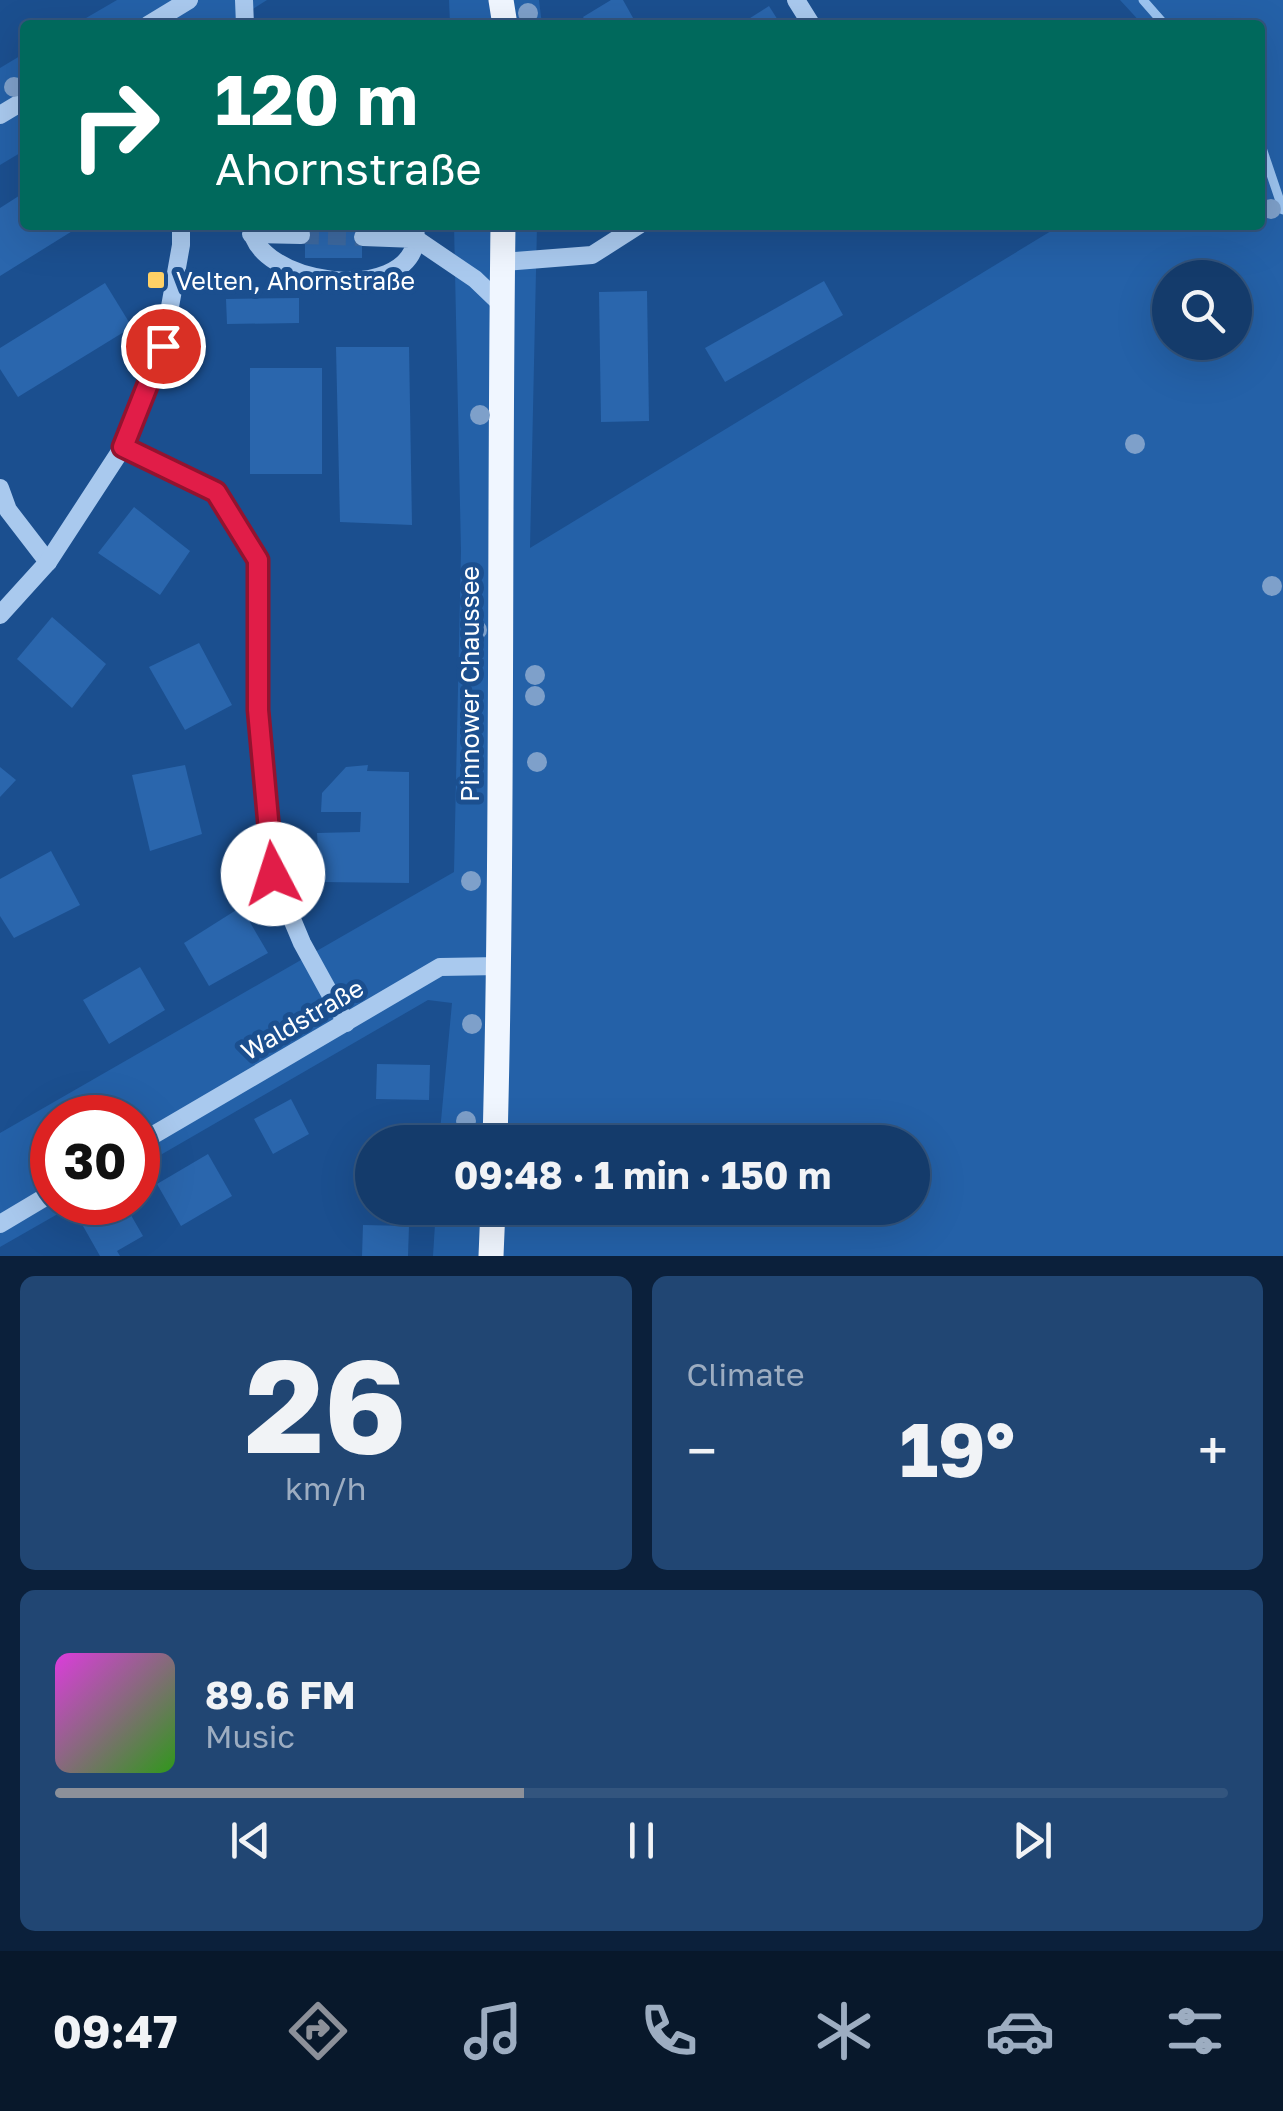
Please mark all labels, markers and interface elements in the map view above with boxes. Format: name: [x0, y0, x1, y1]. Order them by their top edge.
text: 120 m: [215, 56, 418, 140]
icon: right: [50, 60, 180, 190]
text: Ahornstraße: [215, 141, 482, 195]
map controls: [1152, 260, 1252, 360]
button: search: [1152, 260, 1252, 360]
place label: Velten, Ahornstraße: [176, 265, 415, 296]
marker: Velten, Ahornstraße: [145, 269, 167, 291]
pin: [121, 304, 206, 389]
icon: arrive: [136, 319, 191, 374]
street label: Pinnower Chaussee: [454, 566, 485, 802]
position arrow: [221, 822, 325, 926]
street label: Waldstraße: [235, 972, 369, 1066]
speed limit sign: 30: [30, 1095, 160, 1225]
text: 09:48 · 1 min · 150 m: [454, 1152, 831, 1197]
text: 26: [245, 1326, 407, 1482]
text: Climate: [687, 1355, 805, 1393]
text: 19°: [899, 1403, 1015, 1494]
text: −: [687, 1417, 717, 1483]
text: +: [1198, 1417, 1228, 1483]
text: km/h: [285, 1469, 366, 1507]
text: 89.6 FM: [205, 1672, 356, 1717]
text: Music: [205, 1717, 295, 1755]
icon: previous: [223, 1813, 278, 1868]
icon: pause: [614, 1813, 669, 1868]
icon: next: [1005, 1813, 1060, 1868]
icon: directions: [283, 1996, 353, 2066]
icon: music: [458, 1996, 528, 2066]
icon: phone: [634, 1996, 704, 2066]
icon: climate: [809, 1996, 879, 2066]
icon: car: [985, 1996, 1055, 2066]
icon: filters: [1160, 1996, 1230, 2066]
text: 09:47: [53, 2004, 178, 2058]

